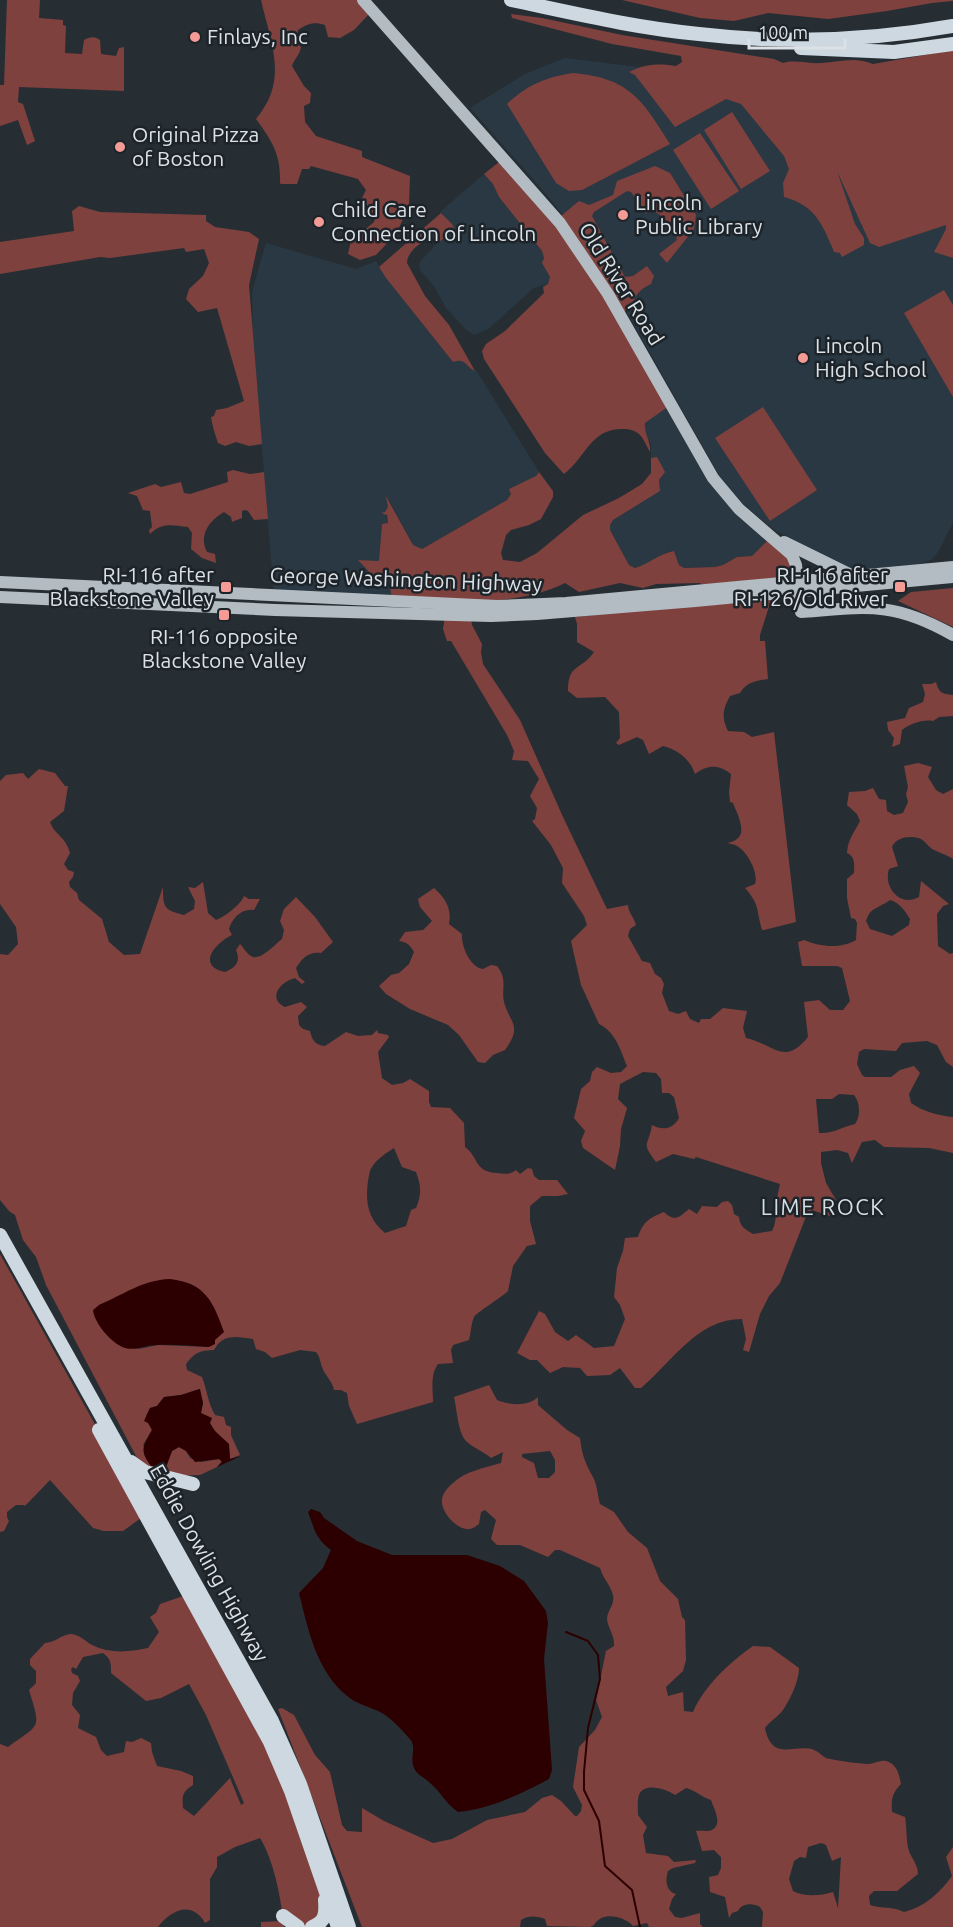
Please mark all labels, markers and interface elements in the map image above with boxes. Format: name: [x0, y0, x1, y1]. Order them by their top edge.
scale bar: [749, 12, 845, 50]
text: 100 m: [758, 22, 808, 42]
place label: Finlays, Inc: [207, 24, 308, 48]
marker: Finlays, Inc: [188, 30, 202, 44]
place label: Original Pizza of Boston: [132, 122, 259, 170]
marker: Original Pizza of Boston: [113, 140, 127, 154]
place label: Lincoln Public Library: [635, 190, 762, 238]
place label: Child Care Connection of Lincoln: [331, 197, 536, 245]
marker: Lincoln Public Library: [616, 208, 630, 222]
marker: Child Care Connection of Lincoln: [312, 215, 326, 229]
street label: Old River Road: [575, 218, 669, 349]
place label: Lincoln High School: [815, 333, 926, 381]
marker: Lincoln High School: [796, 351, 810, 365]
place label: RI-116 after Blackstone Valley: [49, 562, 214, 610]
street label: George Washington Highway: [269, 562, 543, 596]
place label: RI-116 after RI-126/Old River: [734, 562, 888, 610]
marker: RI-116 after Blackstone Valley: [219, 580, 233, 594]
marker: RI-116 after RI-126/Old River: [893, 580, 907, 594]
marker: RI-116 opposite Blackstone Valley: [217, 608, 231, 622]
place label: RI-116 opposite Blackstone Valley: [142, 624, 306, 672]
district label: LIME ROCK: [761, 1194, 885, 1219]
street label: Eddie Dowling Highway: [146, 1460, 274, 1665]

